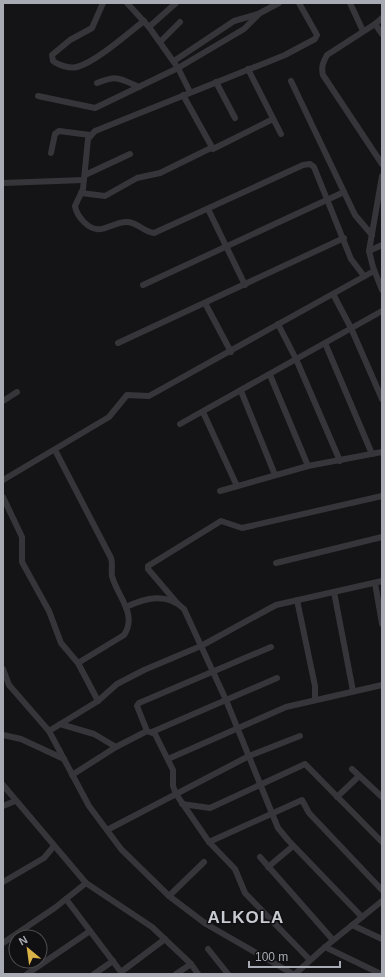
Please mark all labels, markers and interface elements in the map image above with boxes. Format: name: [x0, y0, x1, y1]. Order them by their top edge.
district label: ALKOLA: [208, 908, 284, 927]
north arrow: [8, 929, 48, 969]
text: N: [17, 933, 30, 947]
scale bar: [249, 943, 340, 969]
text: 100 m: [255, 950, 288, 964]

